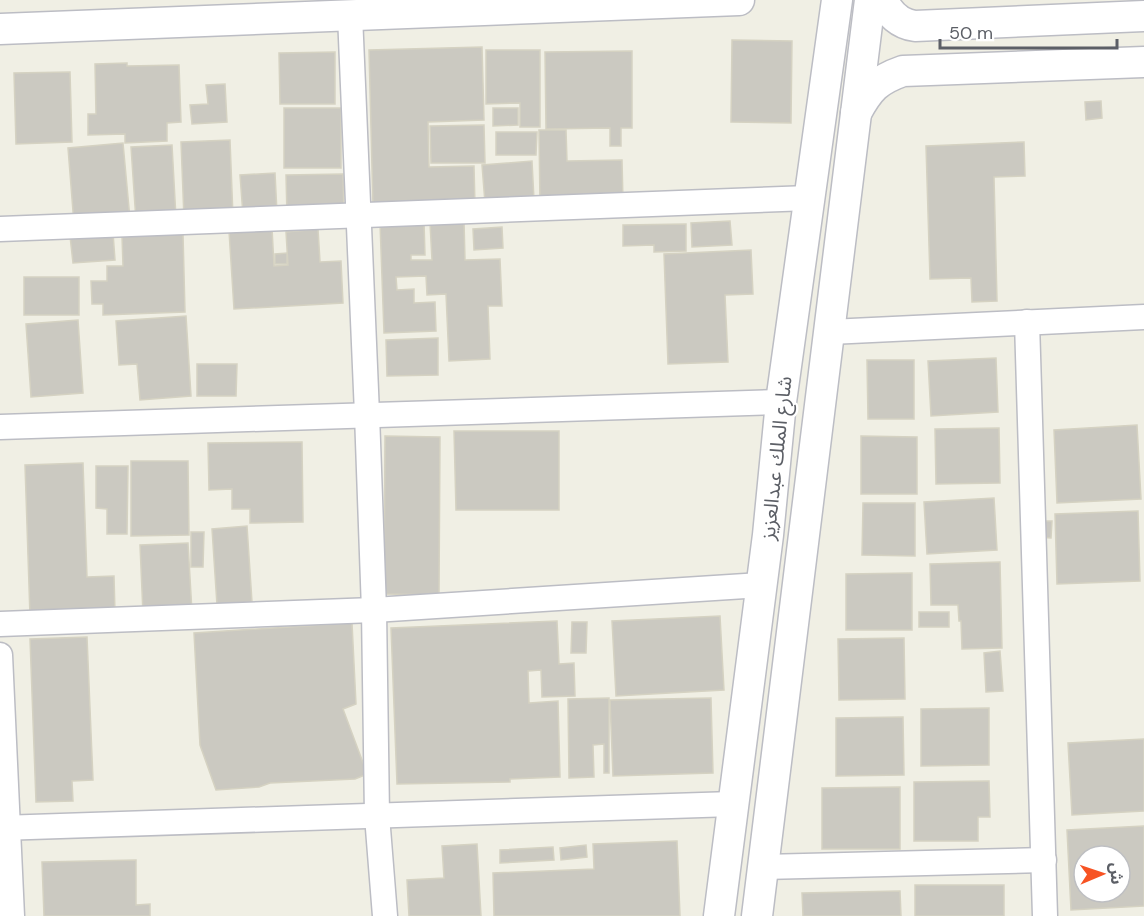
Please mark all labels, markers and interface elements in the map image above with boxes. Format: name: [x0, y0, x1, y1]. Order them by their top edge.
scale bar: [940, 12, 1117, 50]
text: 50 m: [949, 21, 993, 45]
street label: شارع الملك عبدالعزيز: [754, 375, 800, 542]
north arrow: [1072, 844, 1132, 904]
text: ش: [1106, 862, 1127, 885]

